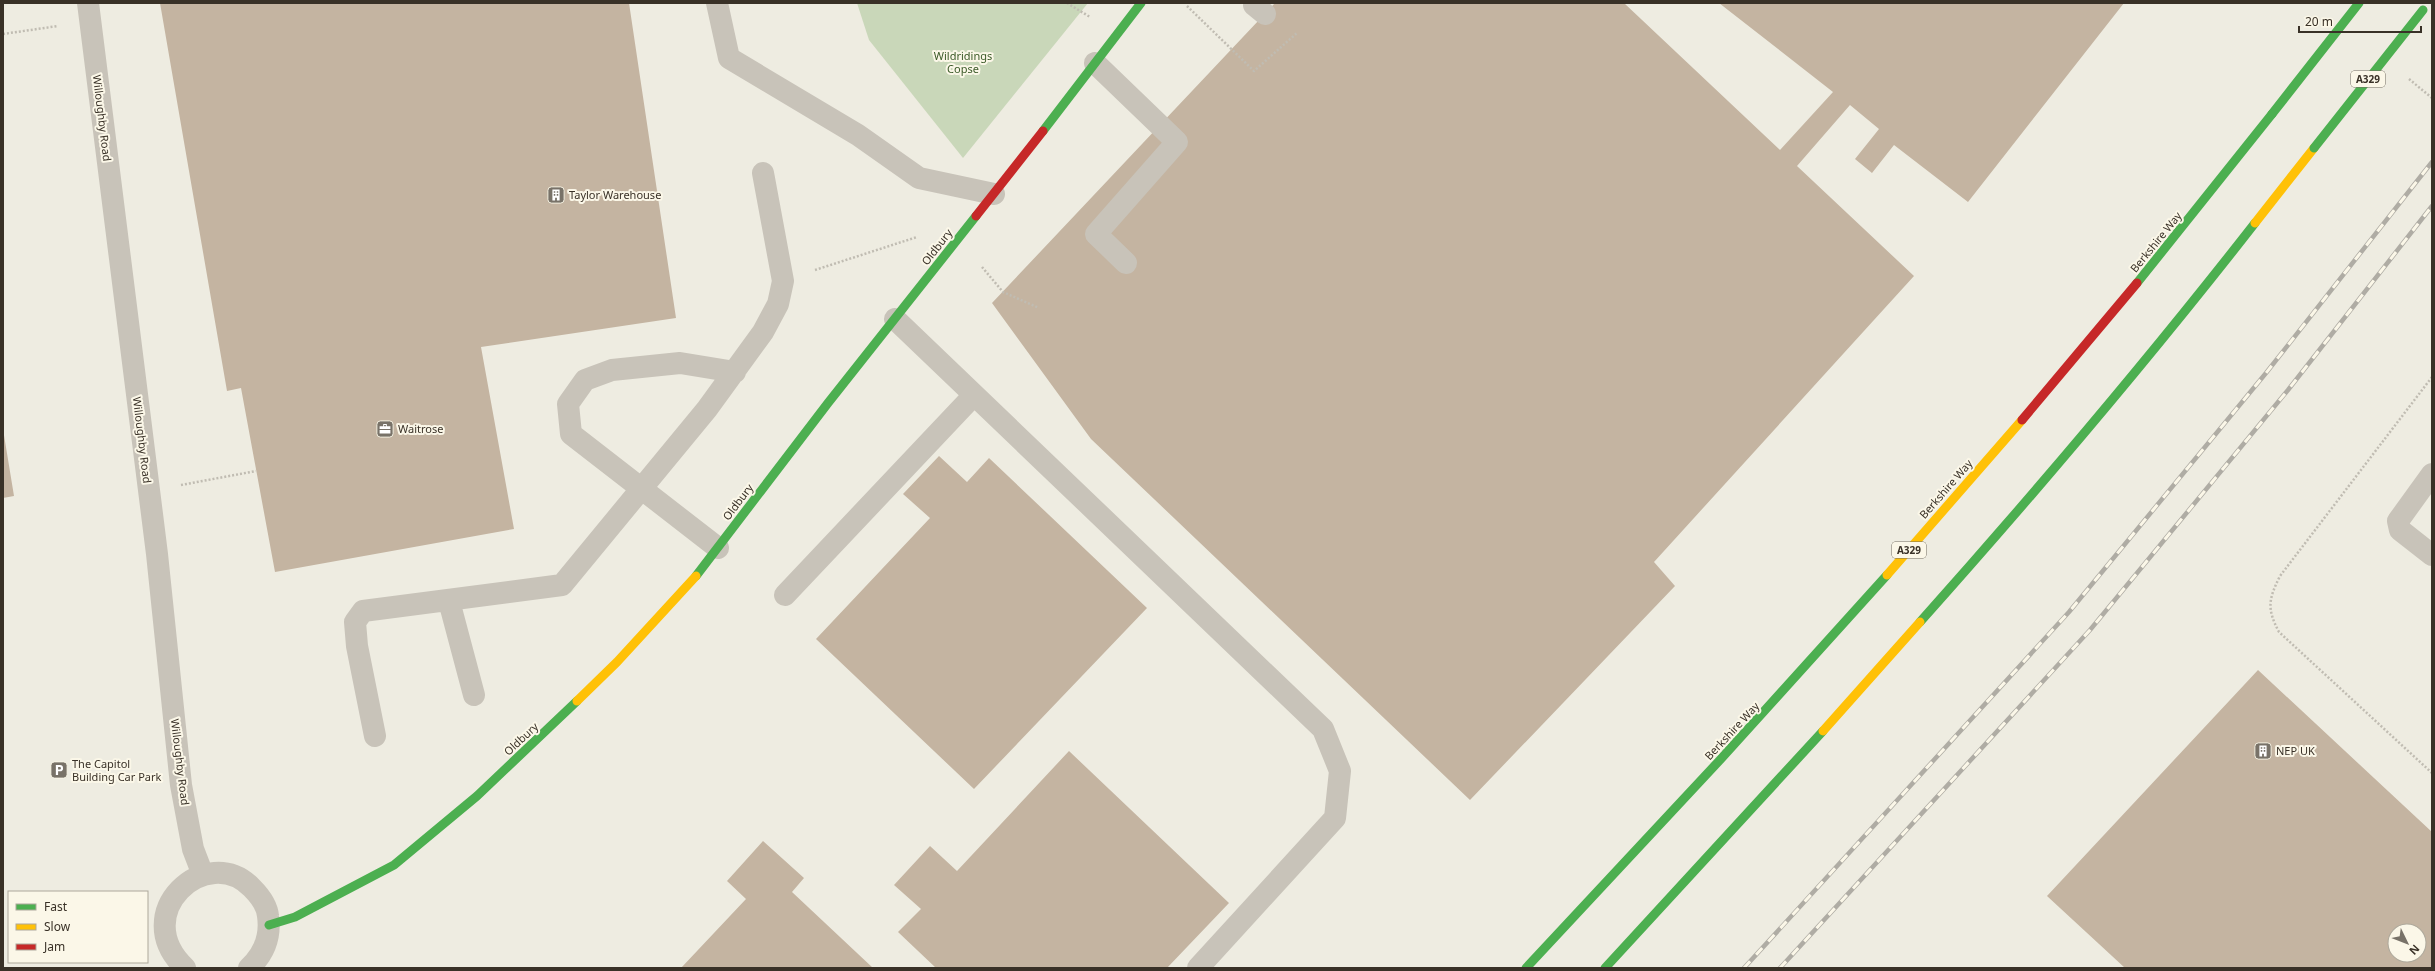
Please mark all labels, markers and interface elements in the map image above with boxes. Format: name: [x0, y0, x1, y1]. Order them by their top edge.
scale bar: [2299, 8, 2421, 34]
text: 20 m: [2305, 13, 2333, 30]
park label: Wildridings Copse: [934, 48, 992, 76]
road number: A329: [2351, 71, 2385, 87]
street label: Willoughby Road: [90, 74, 115, 162]
building icon: Taylor Warehouse: [546, 185, 566, 205]
place label: Taylor Warehouse: [569, 187, 661, 202]
street label: Berkshire Way: [2127, 208, 2185, 275]
street label: Oldbury: [918, 225, 956, 268]
street label: Willoughby Road: [130, 396, 155, 484]
office icon: Waitrose: [375, 419, 395, 439]
place label: Waitrose: [398, 421, 443, 436]
street label: Berkshire Way: [1916, 456, 1976, 521]
street label: Oldbury: [719, 480, 756, 523]
road number: A329: [1892, 542, 1926, 558]
street label: Berkshire Way: [1701, 698, 1763, 763]
street label: Willoughby Road: [168, 718, 193, 806]
street label: Oldbury: [500, 719, 541, 758]
building icon: NEP UK: [2253, 741, 2273, 761]
place label: NEP UK: [2276, 743, 2315, 758]
place label: The Capitol Building Car Park: [72, 756, 162, 784]
parking icon: The Capitol Building Car Park: [49, 760, 69, 780]
legend: [8, 891, 148, 963]
text: Fast: [44, 898, 68, 915]
text: Slow: [44, 918, 71, 935]
north arrow: [2387, 923, 2427, 963]
text: Jam: [43, 938, 65, 955]
text: N: [2406, 942, 2423, 959]

